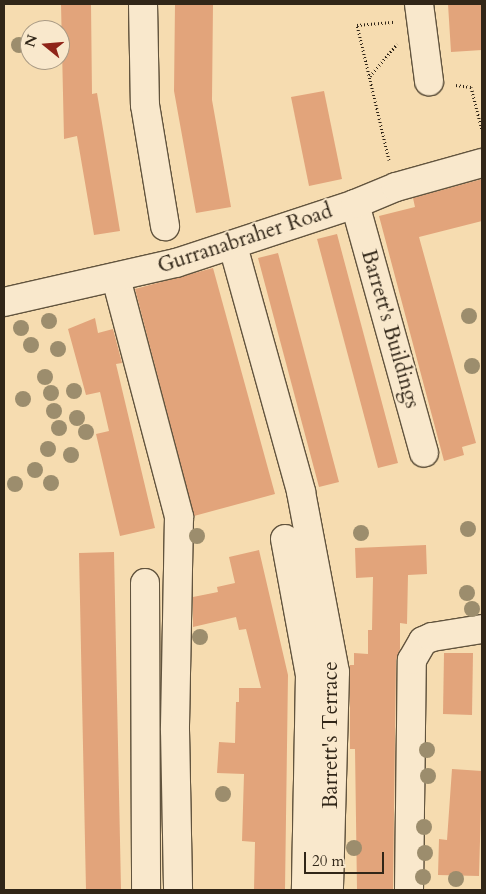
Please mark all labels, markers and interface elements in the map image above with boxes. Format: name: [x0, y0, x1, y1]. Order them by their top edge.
north arrow: [20, 20, 70, 70]
text: N: [20, 32, 42, 49]
street label: Gurranabraher Road: [155, 199, 335, 279]
street label: Barrett's Buildings: [355, 247, 425, 411]
street label: Barrett's Terrace: [318, 661, 344, 809]
scale bar: [306, 842, 386, 874]
text: 20 m: [312, 851, 344, 871]

